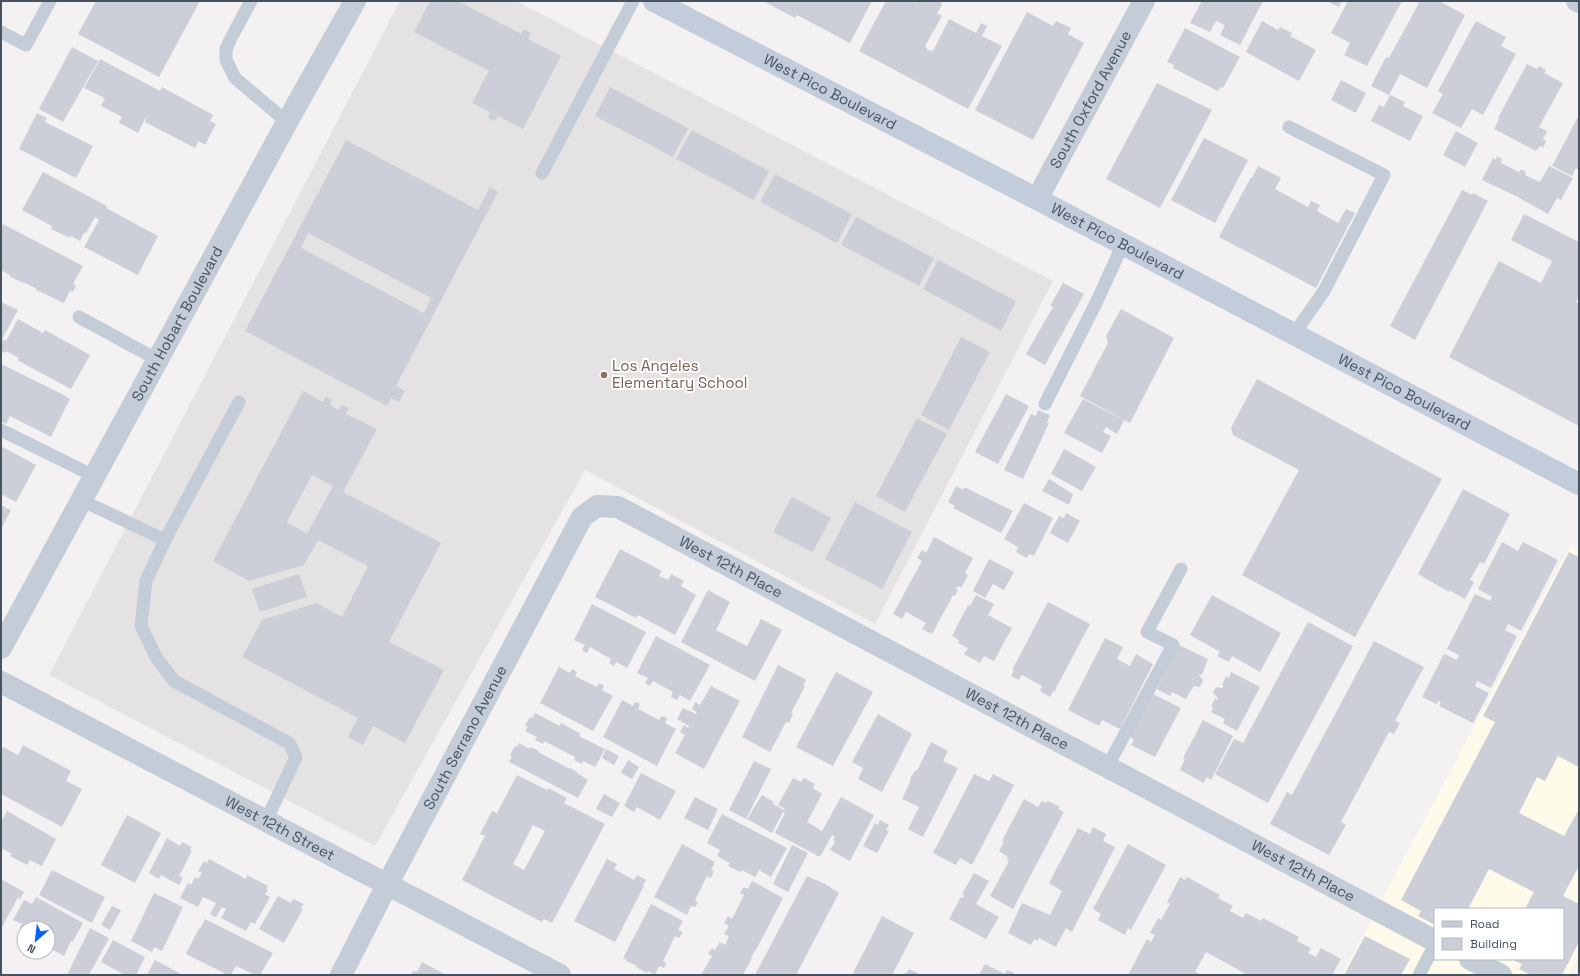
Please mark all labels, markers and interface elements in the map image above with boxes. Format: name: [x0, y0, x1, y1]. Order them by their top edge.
street label: South Oxford Avenue: [1045, 27, 1135, 172]
street label: West Pico Boulevard: [760, 49, 900, 134]
street label: West Pico Boulevard: [1048, 198, 1187, 284]
street label: South Hobart Boulevard: [127, 243, 227, 404]
street label: West Pico Boulevard: [1335, 349, 1474, 434]
place label: Los Angeles Elementary School: [612, 356, 748, 392]
marker: Los Angeles Elementary School: [599, 370, 609, 380]
street label: West 12th Place: [676, 531, 786, 602]
street label: South Serrano Avenue: [419, 662, 511, 813]
street label: West 12th Place: [962, 683, 1072, 754]
street label: West 12th Street: [222, 791, 339, 864]
street label: West 12th Place: [1248, 835, 1359, 906]
legend: [1434, 908, 1564, 960]
text: Road: [1470, 916, 1499, 932]
north arrow: [16, 920, 56, 960]
text: Building: [1470, 936, 1517, 952]
text: N: [25, 941, 38, 957]

